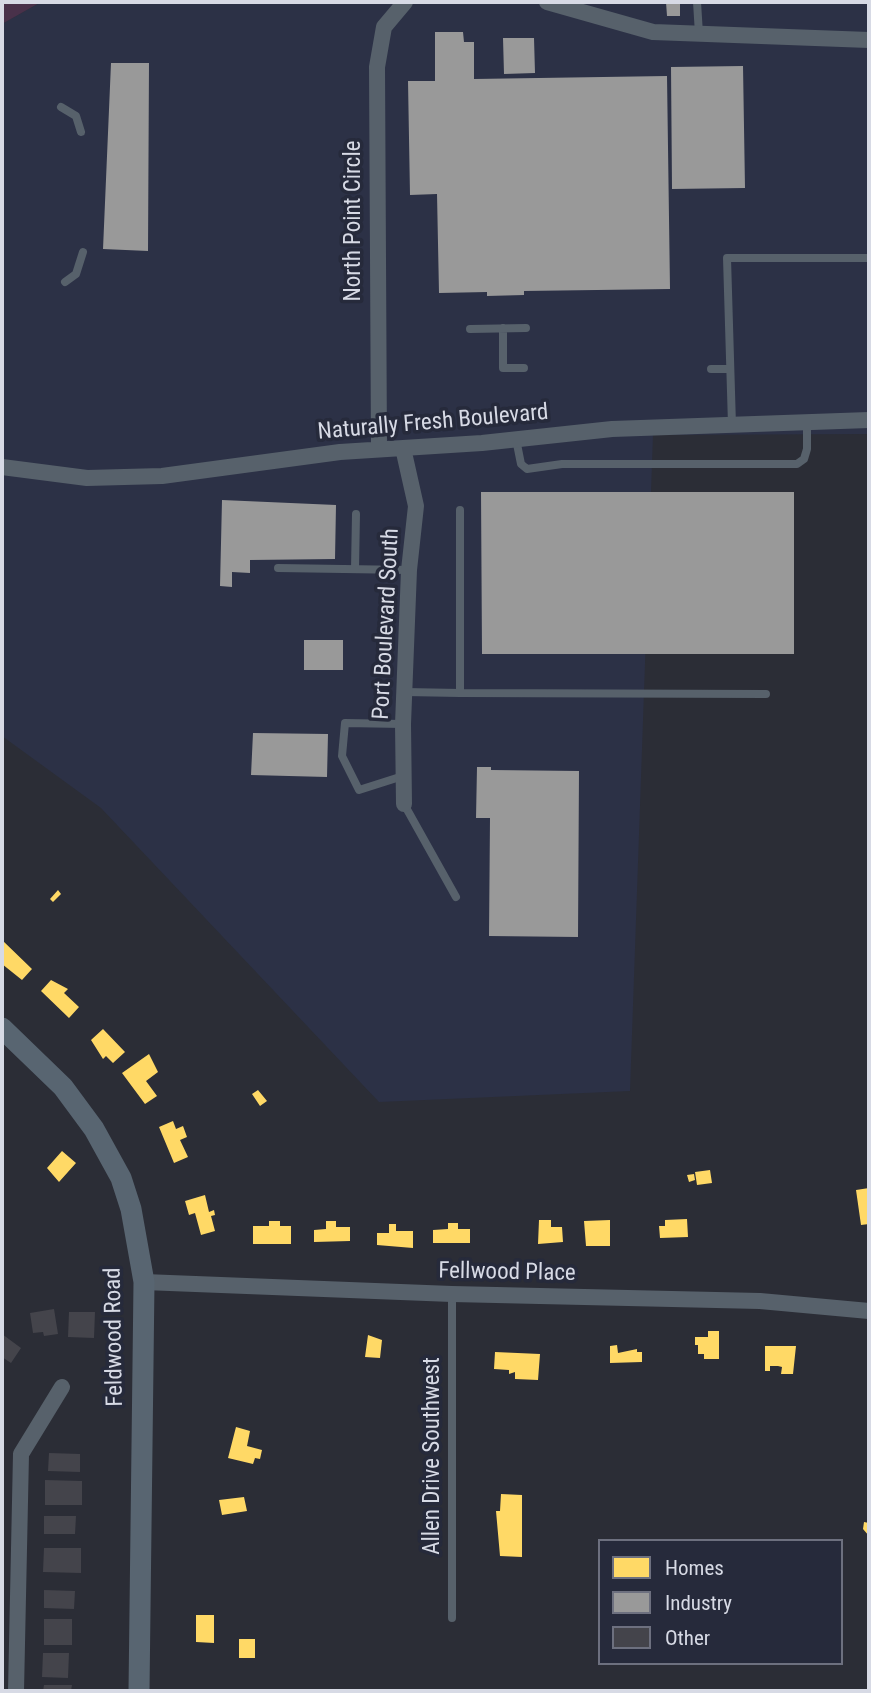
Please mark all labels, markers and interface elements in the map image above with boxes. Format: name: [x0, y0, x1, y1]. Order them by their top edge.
street label: North Point Circle: [340, 140, 368, 302]
street label: Naturally Fresh Boulevard: [317, 399, 549, 447]
street label: Port Boulevard South: [368, 528, 406, 720]
street label: Fellwood Place: [438, 1258, 576, 1288]
street label: Feldwood Road: [100, 1267, 130, 1407]
street label: Allen Drive Southwest: [419, 1357, 447, 1555]
legend: [598, 1539, 843, 1665]
text: Homes: [665, 1556, 724, 1580]
text: Industry: [665, 1591, 732, 1615]
text: Other: [665, 1626, 710, 1650]

